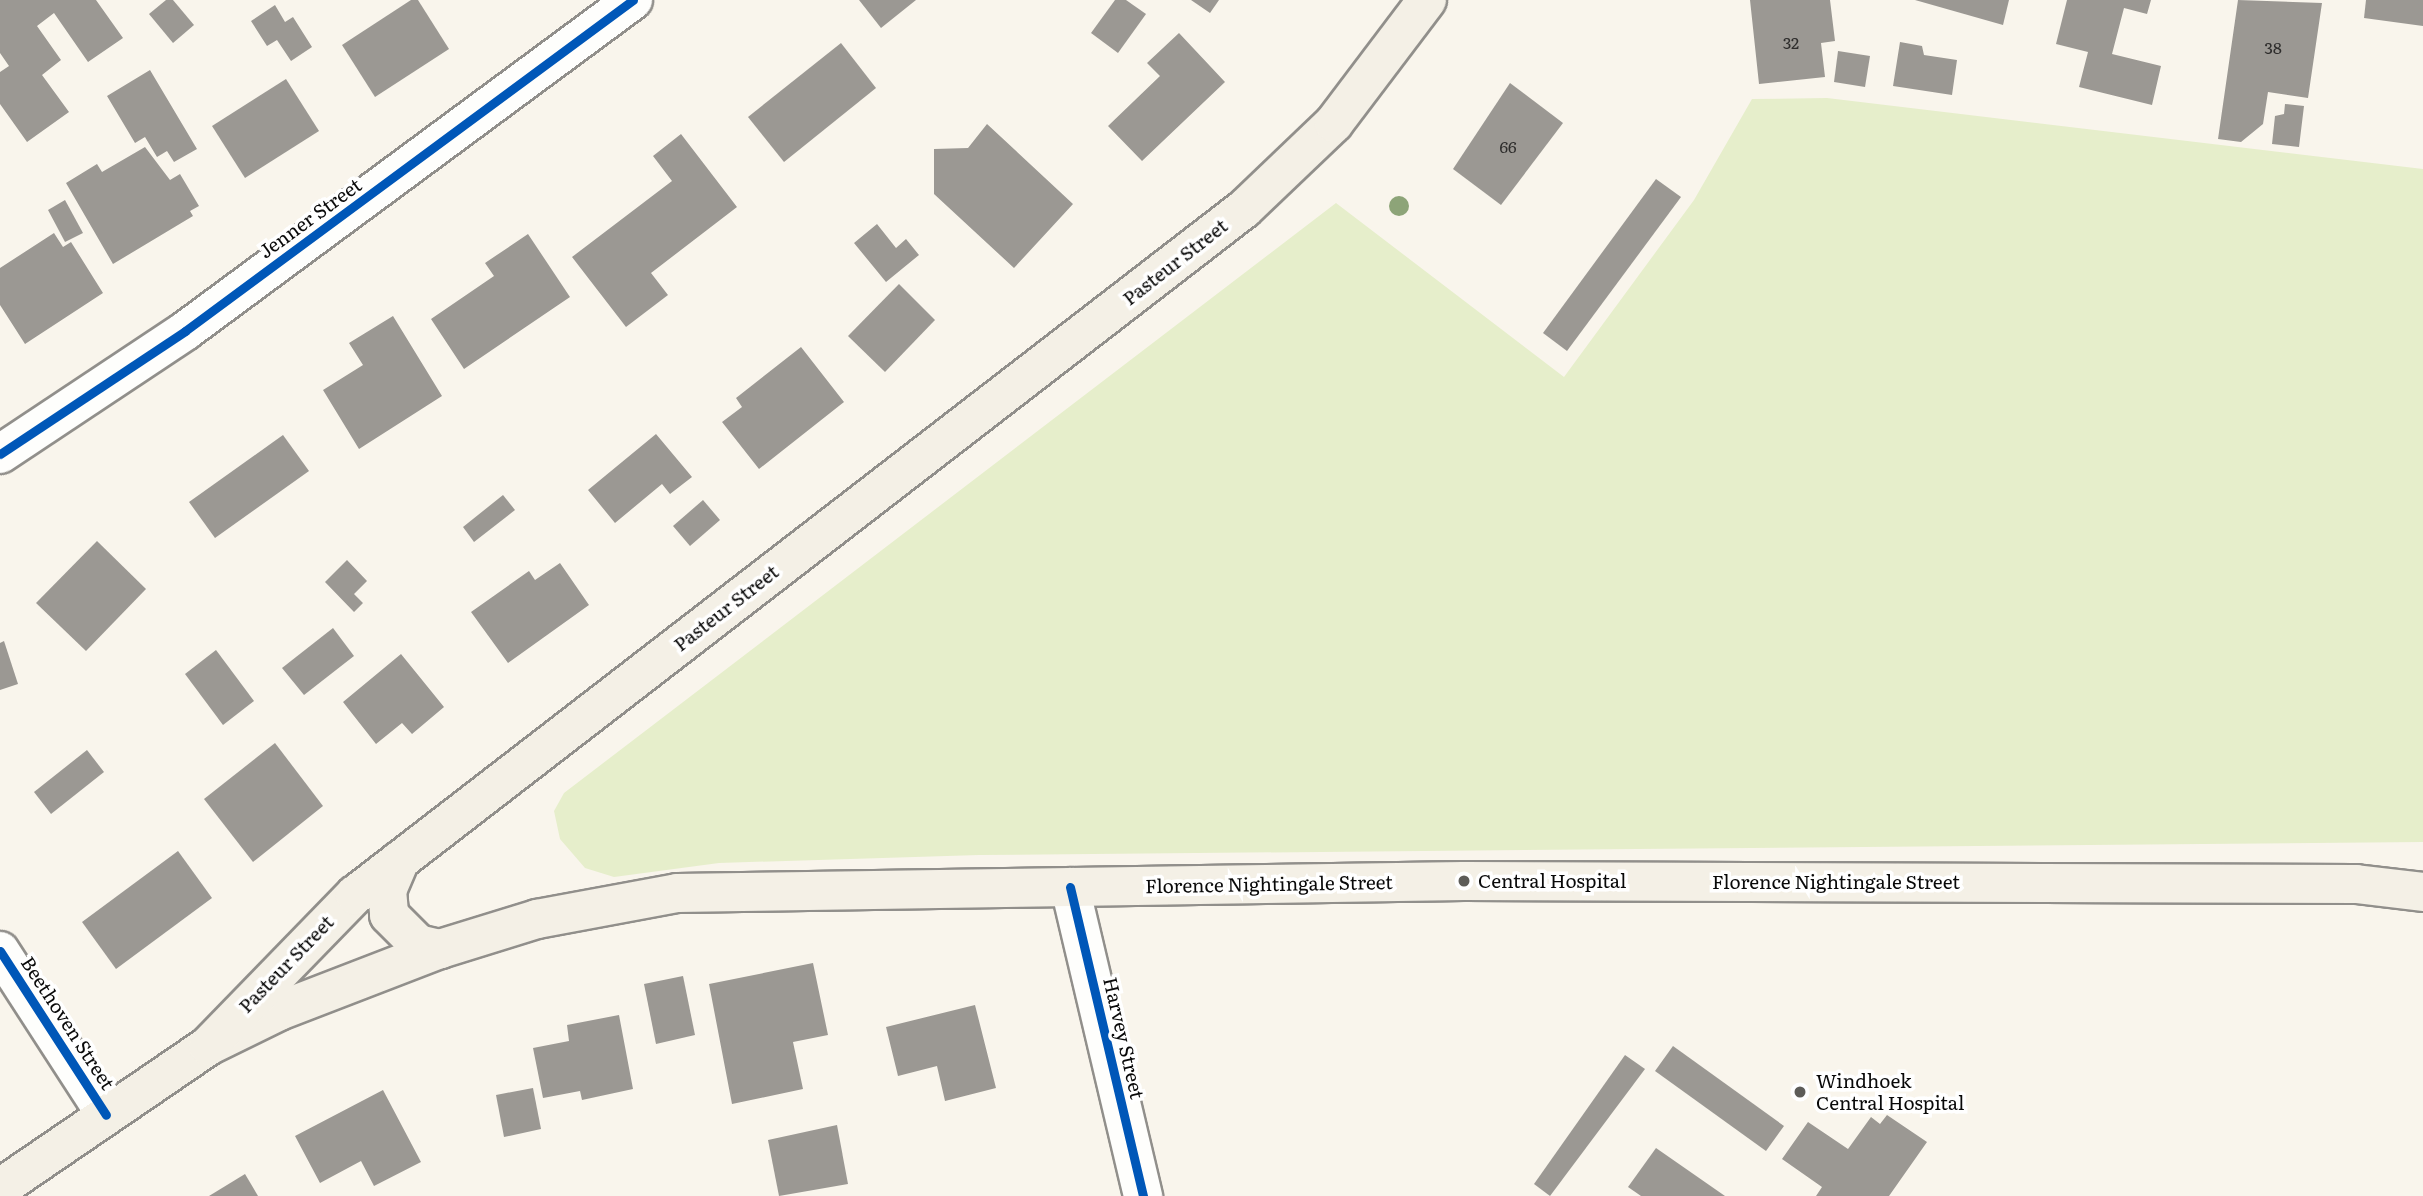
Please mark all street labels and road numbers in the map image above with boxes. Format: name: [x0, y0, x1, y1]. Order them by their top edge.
street label: Jenner Street: [254, 173, 366, 263]
street label: Pasteur Street: [1118, 214, 1232, 310]
street label: Pasteur Street: [669, 560, 783, 656]
street label: Florence Nightingale Street: [1145, 870, 1393, 898]
street label: Florence Nightingale Street: [1712, 871, 1960, 893]
street label: Pasteur Street: [234, 911, 338, 1017]
street label: Beethoven Street: [16, 952, 120, 1094]
street label: Harvey Street: [1099, 975, 1149, 1101]

